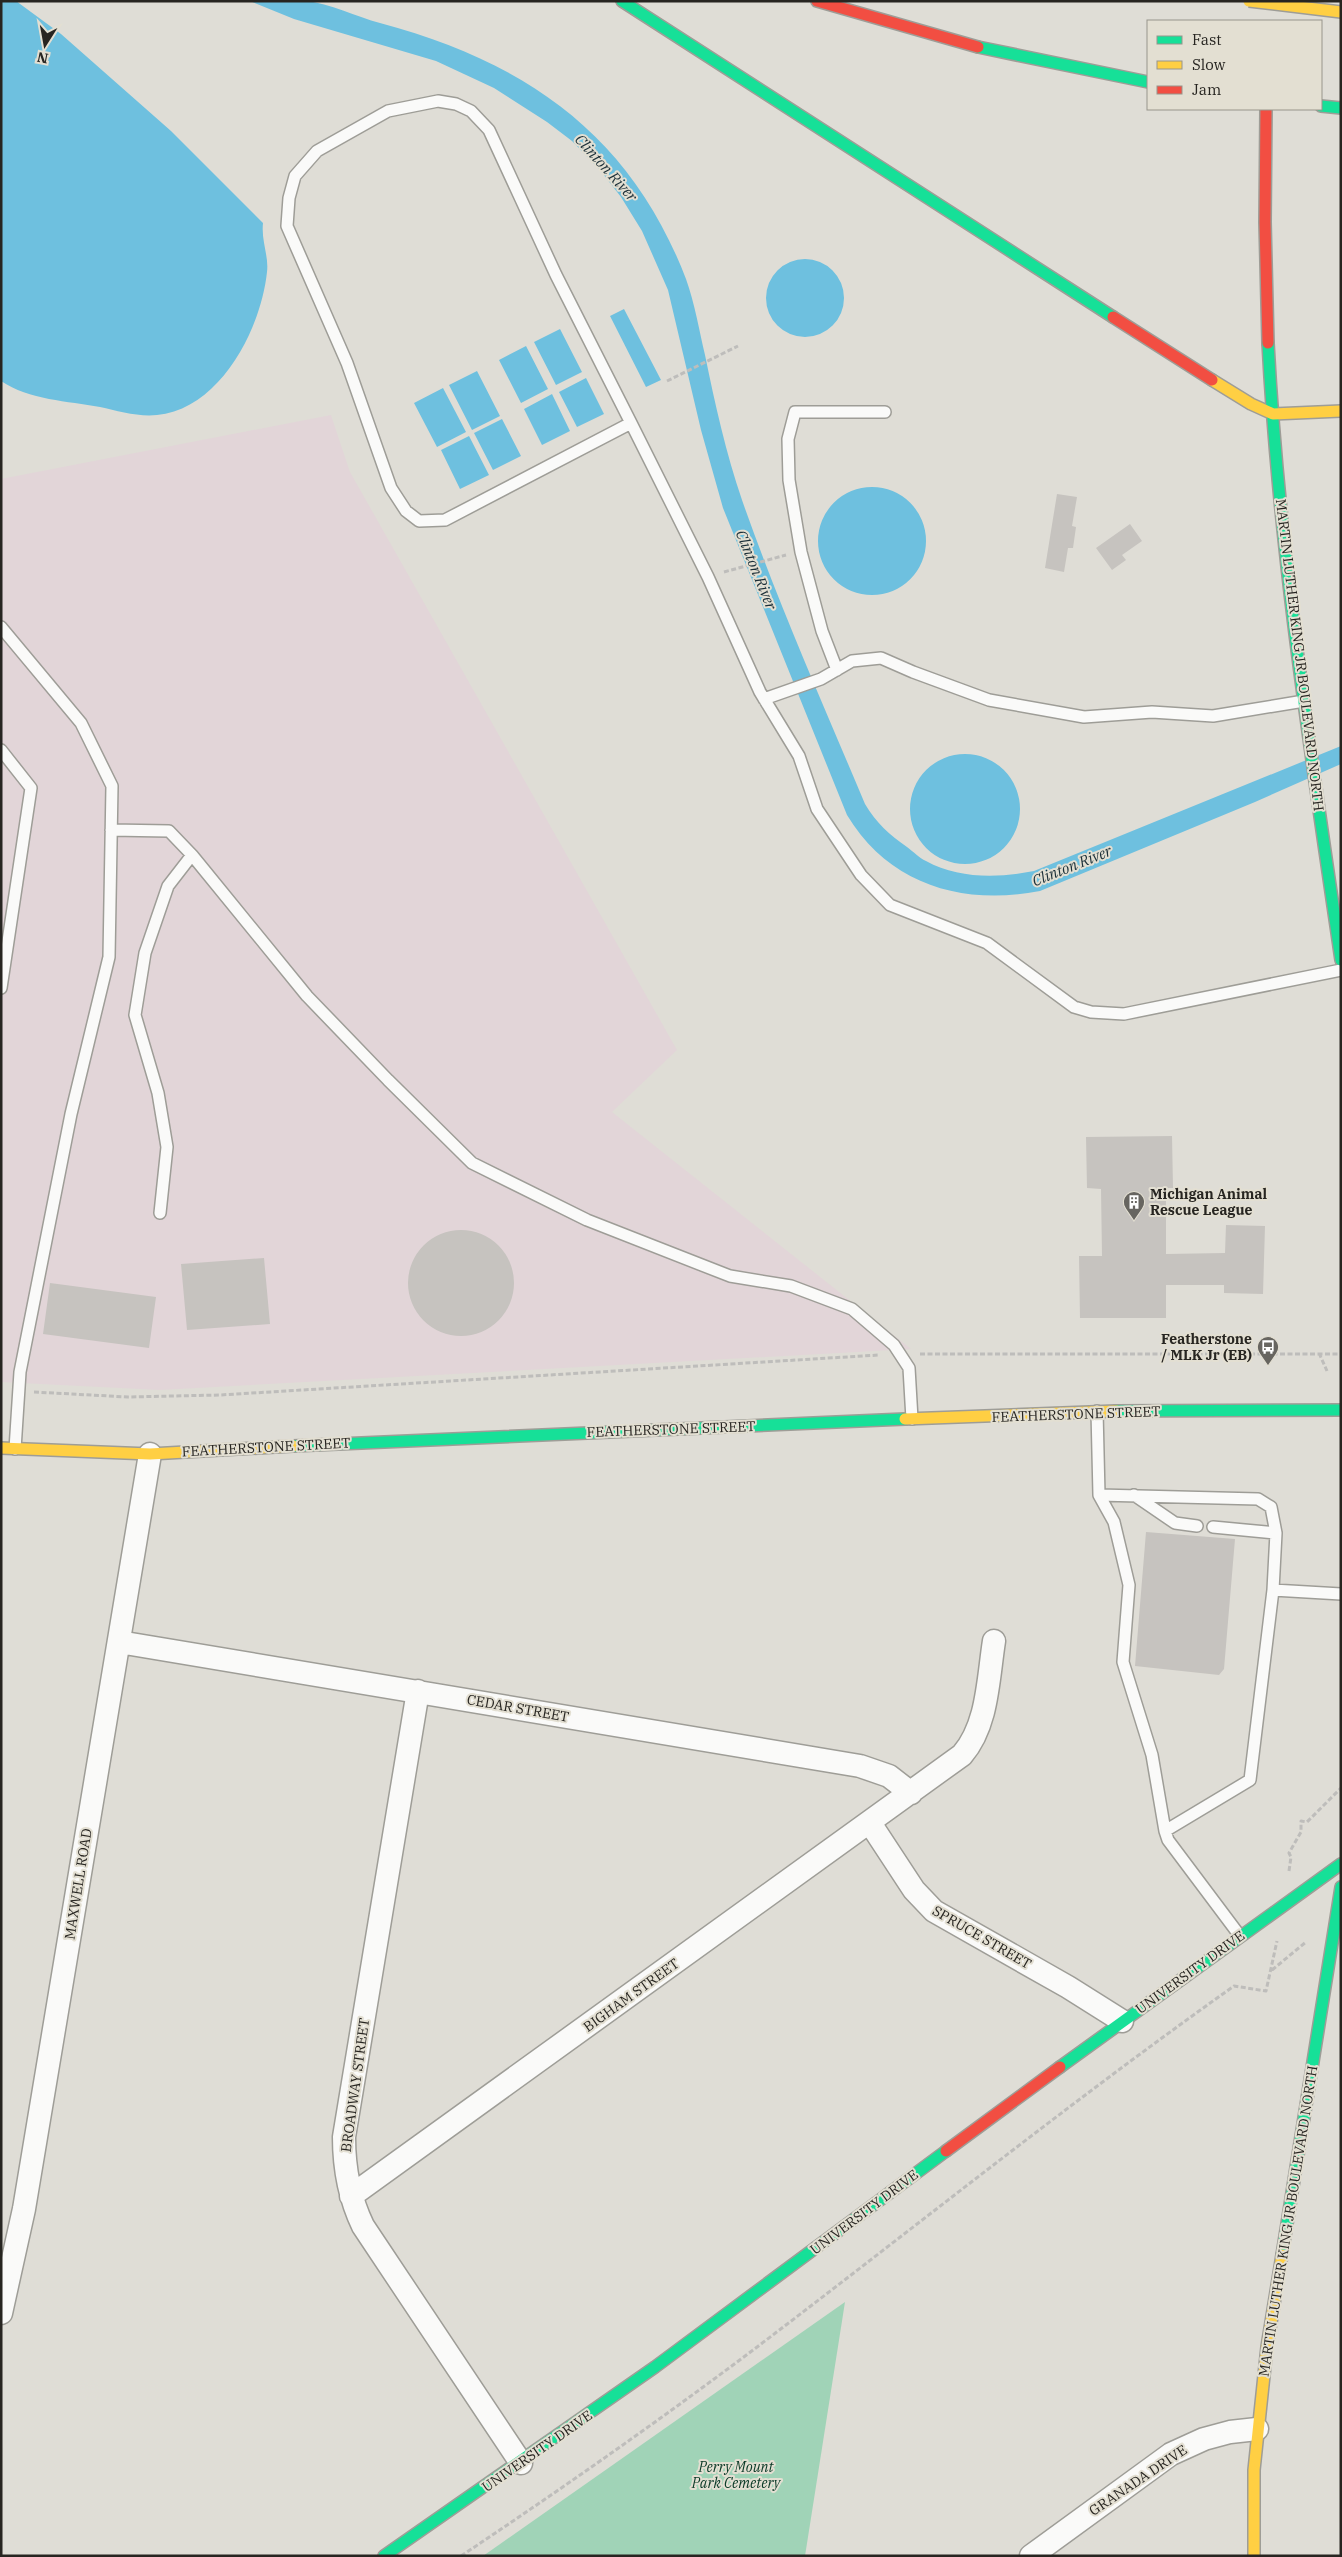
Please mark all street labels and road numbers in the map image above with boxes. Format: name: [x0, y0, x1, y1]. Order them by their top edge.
street label: MARTIN LUTHER KING JR BOULEVARD NORTH: [1272, 498, 1328, 812]
street label: FEATHERSTONE STREET: [991, 1402, 1161, 1426]
street label: FEATHERSTONE STREET: [586, 1417, 756, 1441]
street label: FEATHERSTONE STREET: [181, 1434, 351, 1460]
street label: CEDAR STREET: [465, 1690, 571, 1726]
street label: MAXWELL ROAD: [60, 1827, 96, 1941]
street label: SPRUCE STREET: [929, 1901, 1035, 1973]
street label: UNIVERSITY DRIVE: [1132, 1926, 1248, 2018]
street label: BIGHAM STREET: [580, 1954, 682, 2036]
street label: BROADWAY STREET: [337, 2017, 373, 2153]
street label: MARTIN LUTHER KING JR BOULEVARD NORTH: [1255, 2064, 1321, 2378]
street label: UNIVERSITY DRIVE: [806, 2165, 922, 2259]
street label: UNIVERSITY DRIVE: [478, 2406, 596, 2496]
street label: GRANADA DRIVE: [1086, 2441, 1190, 2519]

